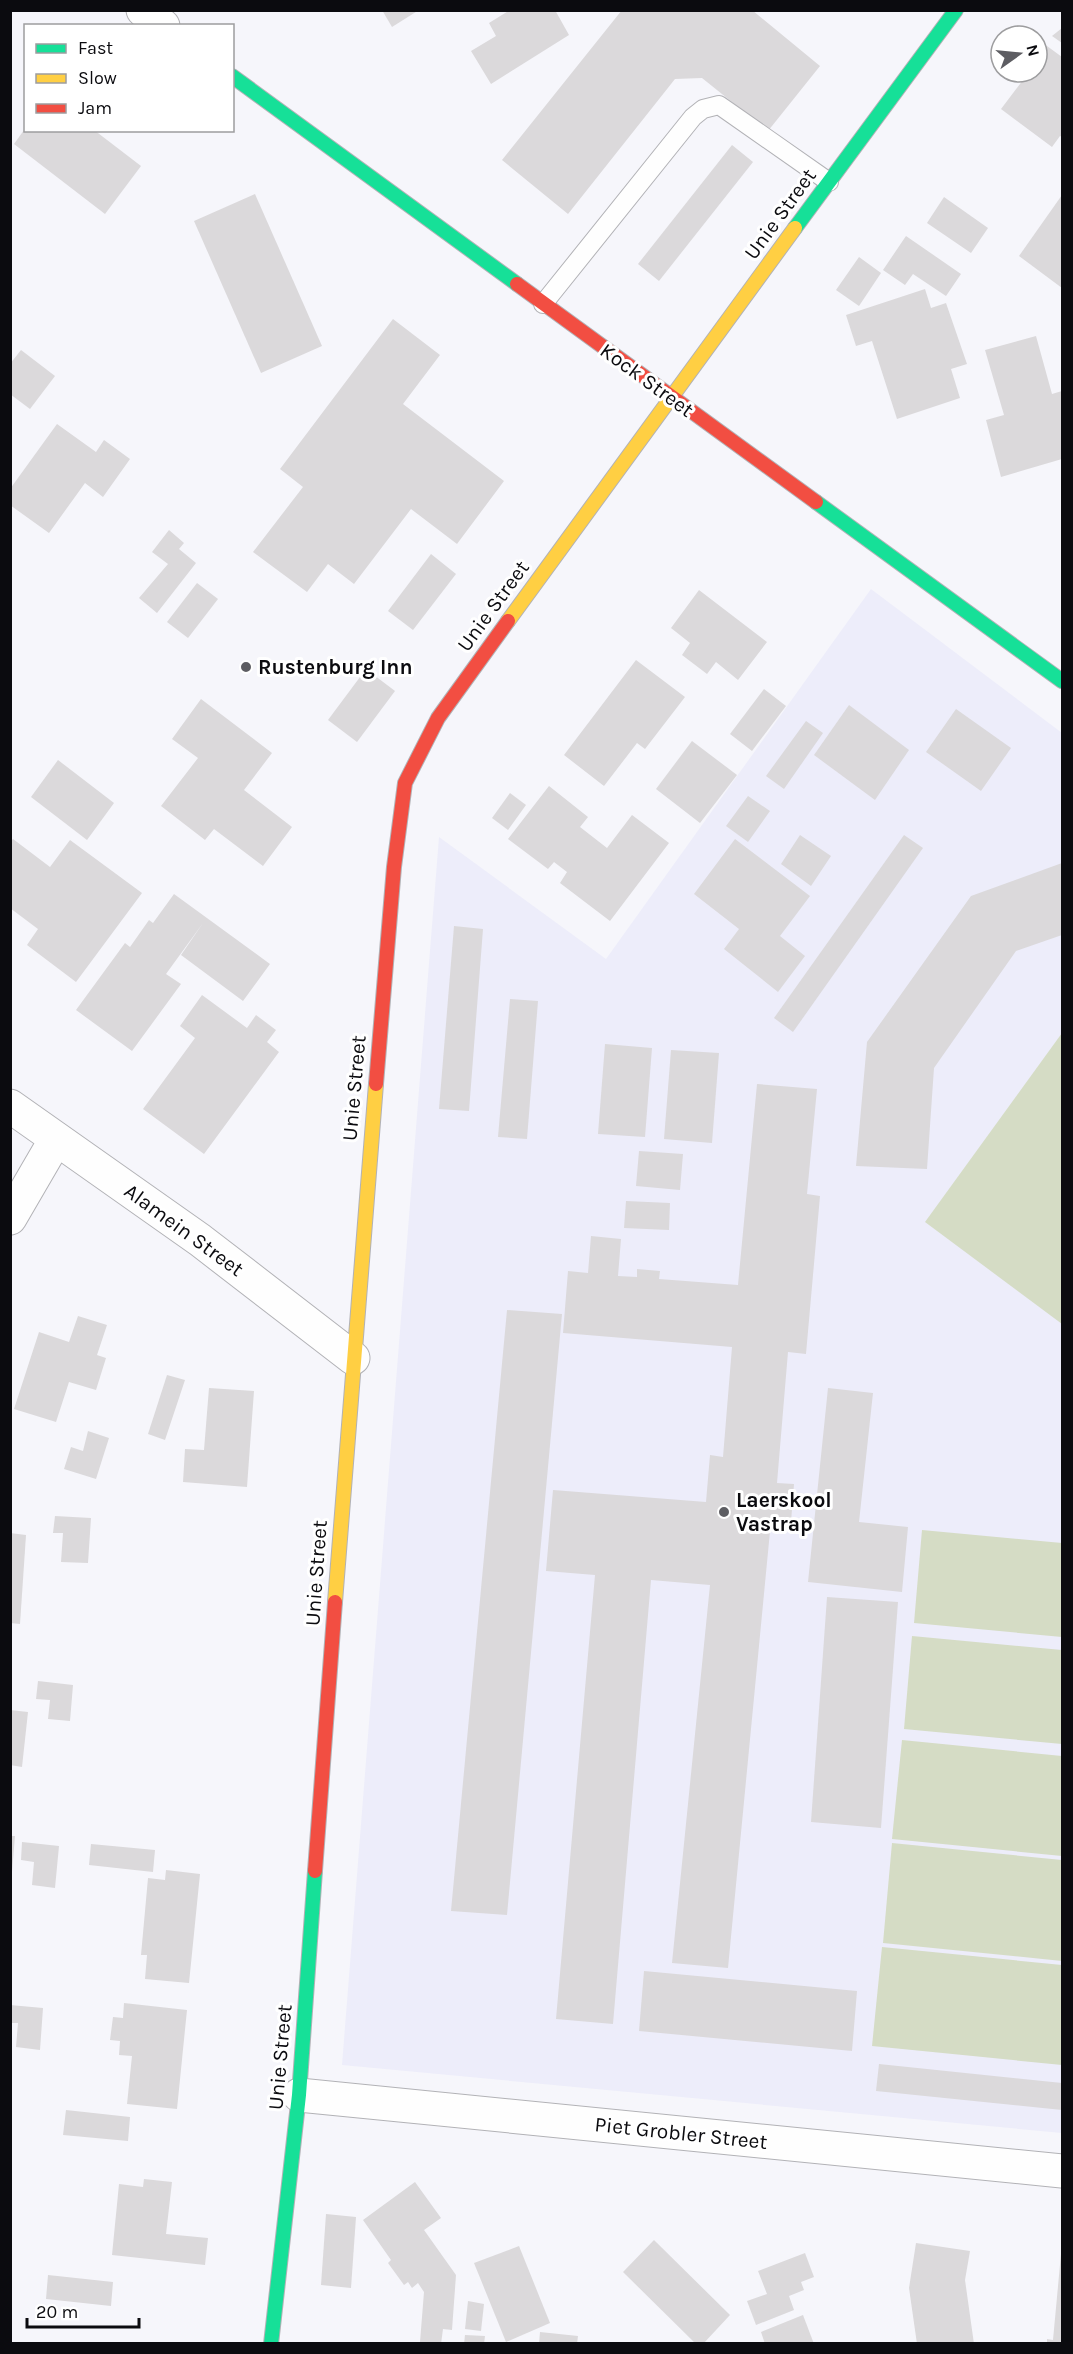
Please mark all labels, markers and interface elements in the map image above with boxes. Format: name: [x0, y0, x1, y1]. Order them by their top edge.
legend: [24, 24, 234, 132]
north arrow: [989, 24, 1049, 84]
text: Fast: [78, 37, 113, 59]
text: N: [1022, 42, 1044, 58]
text: Slow: [78, 67, 117, 89]
text: Jam: [78, 97, 112, 119]
street label: Unie Street: [739, 164, 821, 264]
street label: Kock Street: [596, 338, 698, 422]
street label: Unie Street: [452, 556, 534, 656]
place label: Rustenburg Inn: [258, 655, 413, 679]
marker: Rustenburg Inn: [239, 660, 253, 674]
street label: Unie Street: [337, 1034, 371, 1142]
street label: Alamein Street: [120, 1179, 248, 1281]
place label: Laerskool Vastrap: [736, 1488, 832, 1536]
marker: Laerskool Vastrap: [717, 1505, 731, 1519]
street label: Unie Street: [300, 1519, 332, 1627]
street label: Unie Street: [263, 2003, 297, 2111]
street label: Piet Grobler Street: [593, 2112, 769, 2154]
scale bar: [27, 2291, 140, 2329]
text: 20 m: [36, 2301, 78, 2323]

